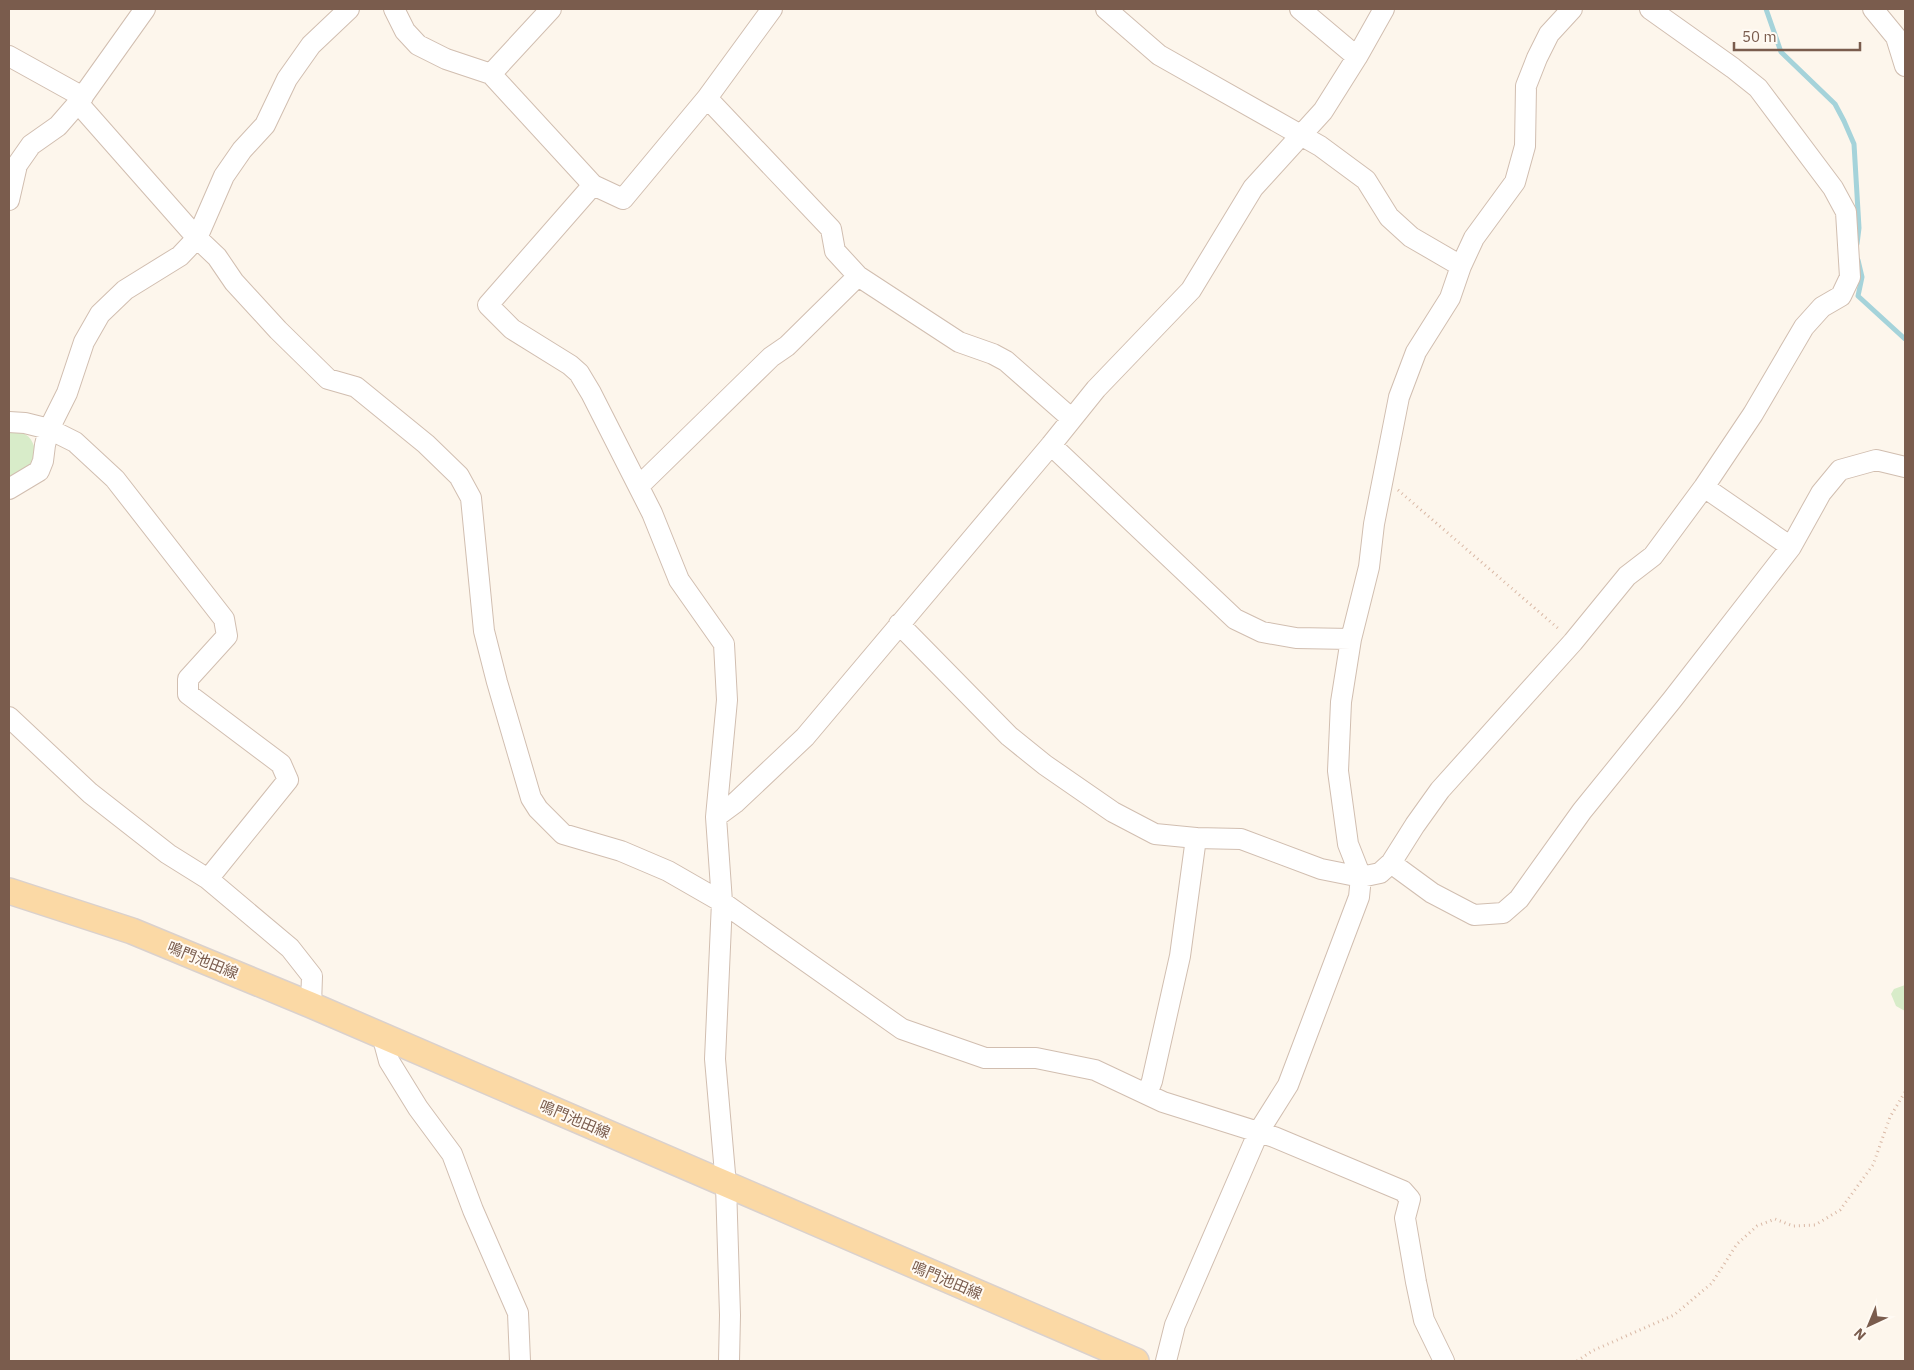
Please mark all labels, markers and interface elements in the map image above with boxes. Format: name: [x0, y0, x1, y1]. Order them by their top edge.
scale bar: [1734, 20, 1860, 52]
text: 50 m: [1742, 27, 1777, 46]
street label: 鳴門池田線: [165, 937, 241, 983]
street label: 鳴門池田線: [537, 1096, 613, 1142]
street label: 鳴門池田線: [909, 1257, 985, 1303]
north arrow: [1844, 1300, 1894, 1350]
text: N: [1850, 1324, 1870, 1344]

